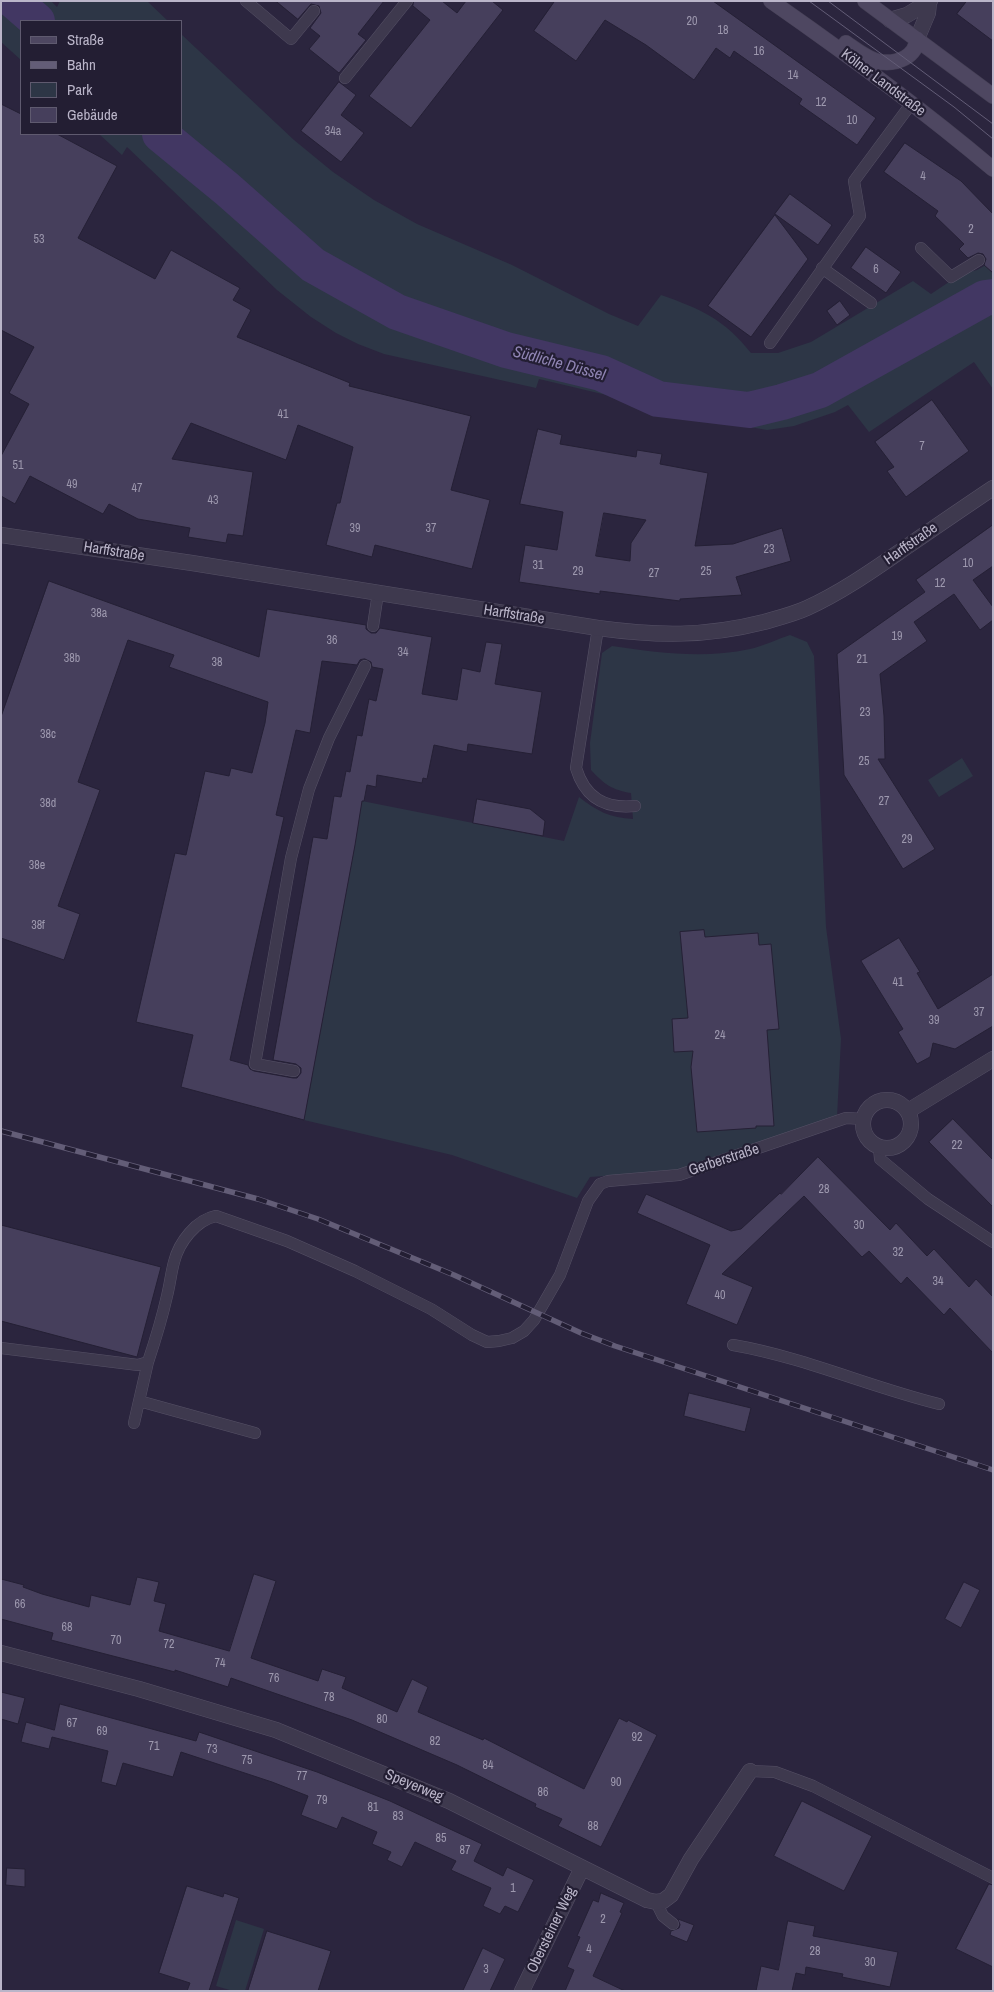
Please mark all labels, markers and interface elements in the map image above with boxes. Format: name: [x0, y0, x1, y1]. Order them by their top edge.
house number: 20: [687, 15, 697, 29]
legend: [20, 20, 182, 135]
house number: 18: [718, 24, 728, 38]
text: Straße: [67, 29, 104, 50]
house number: 16: [754, 45, 764, 59]
street label: Kölner Landstraße: [837, 45, 929, 121]
text: Bahn: [67, 54, 96, 75]
house number: 14: [788, 69, 798, 83]
text: Park: [67, 79, 92, 100]
house number: 12: [816, 96, 826, 110]
text: Gebäude: [67, 104, 118, 125]
house number: 10: [847, 114, 857, 128]
house number: 34a: [325, 125, 341, 139]
house number: 4: [920, 170, 926, 184]
house number: 2: [968, 223, 974, 237]
house number: 53: [34, 233, 44, 247]
house number: 6: [873, 263, 879, 277]
water label: Südliche Düssel: [511, 342, 607, 386]
house number: 41: [278, 408, 288, 422]
house number: 7: [919, 440, 925, 454]
house number: 51: [13, 459, 23, 473]
house number: 49: [67, 478, 77, 492]
house number: 47: [132, 482, 142, 496]
house number: 43: [208, 494, 218, 508]
street label: Harffstraße: [881, 519, 941, 569]
house number: 39: [350, 522, 360, 536]
house number: 37: [426, 522, 436, 536]
street label: Harffstraße: [82, 538, 146, 566]
house number: 23: [764, 543, 774, 557]
house number: 10: [963, 557, 973, 571]
house number: 31: [533, 559, 543, 573]
house number: 29: [573, 565, 583, 579]
house number: 25: [701, 565, 711, 579]
house number: 27: [649, 567, 659, 581]
house number: 12: [935, 577, 945, 591]
street label: Harffstraße: [482, 601, 546, 629]
house number: 38a: [91, 607, 107, 621]
house number: 19: [892, 630, 902, 644]
house number: 36: [327, 634, 337, 648]
house number: 34: [398, 646, 408, 660]
house number: 38b: [64, 652, 80, 666]
house number: 21: [857, 653, 867, 667]
house number: 38: [212, 656, 222, 670]
house number: 23: [860, 706, 870, 720]
house number: 38c: [40, 728, 56, 742]
house number: 25: [859, 755, 869, 769]
house number: 27: [879, 795, 889, 809]
house number: 38d: [40, 797, 56, 811]
house number: 29: [902, 833, 912, 847]
house number: 38e: [29, 859, 45, 873]
house number: 38f: [31, 919, 45, 933]
house number: 41: [893, 976, 903, 990]
house number: 37: [974, 1006, 984, 1020]
house number: 39: [929, 1014, 939, 1028]
house number: 24: [715, 1029, 725, 1043]
house number: 22: [952, 1139, 962, 1153]
street label: Gerberstraße: [686, 1140, 762, 1180]
house number: 28: [819, 1183, 829, 1197]
house number: 30: [854, 1219, 864, 1233]
house number: 32: [893, 1246, 903, 1260]
house number: 34: [933, 1275, 943, 1289]
house number: 40: [715, 1289, 725, 1303]
house number: 66: [15, 1598, 25, 1612]
house number: 68: [62, 1621, 72, 1635]
house number: 70: [111, 1634, 121, 1648]
house number: 72: [164, 1638, 174, 1652]
house number: 74: [215, 1657, 225, 1671]
house number: 76: [269, 1672, 279, 1686]
house number: 78: [324, 1691, 334, 1705]
house number: 80: [377, 1713, 387, 1727]
house number: 67: [67, 1717, 77, 1731]
house number: 69: [97, 1725, 107, 1739]
house number: 92: [632, 1731, 642, 1745]
house number: 82: [430, 1735, 440, 1749]
house number: 71: [149, 1740, 159, 1754]
house number: 73: [207, 1743, 217, 1757]
house number: 75: [242, 1754, 252, 1768]
house number: 84: [483, 1759, 493, 1773]
street label: Speyerweg: [382, 1766, 446, 1806]
house number: 77: [297, 1770, 307, 1784]
house number: 90: [611, 1776, 621, 1790]
house number: 86: [538, 1786, 548, 1800]
house number: 79: [317, 1794, 327, 1808]
house number: 81: [368, 1801, 378, 1815]
house number: 83: [393, 1810, 403, 1824]
house number: 88: [588, 1820, 598, 1834]
house number: 85: [436, 1832, 446, 1846]
house number: 87: [460, 1844, 470, 1858]
house number: 1: [510, 1882, 516, 1896]
street label: Obersteiner Weg: [523, 1884, 581, 1976]
house number: 2: [600, 1913, 606, 1927]
house number: 4: [586, 1943, 592, 1957]
house number: 28: [810, 1945, 820, 1959]
house number: 30: [865, 1956, 875, 1970]
house number: 3: [483, 1963, 489, 1977]

